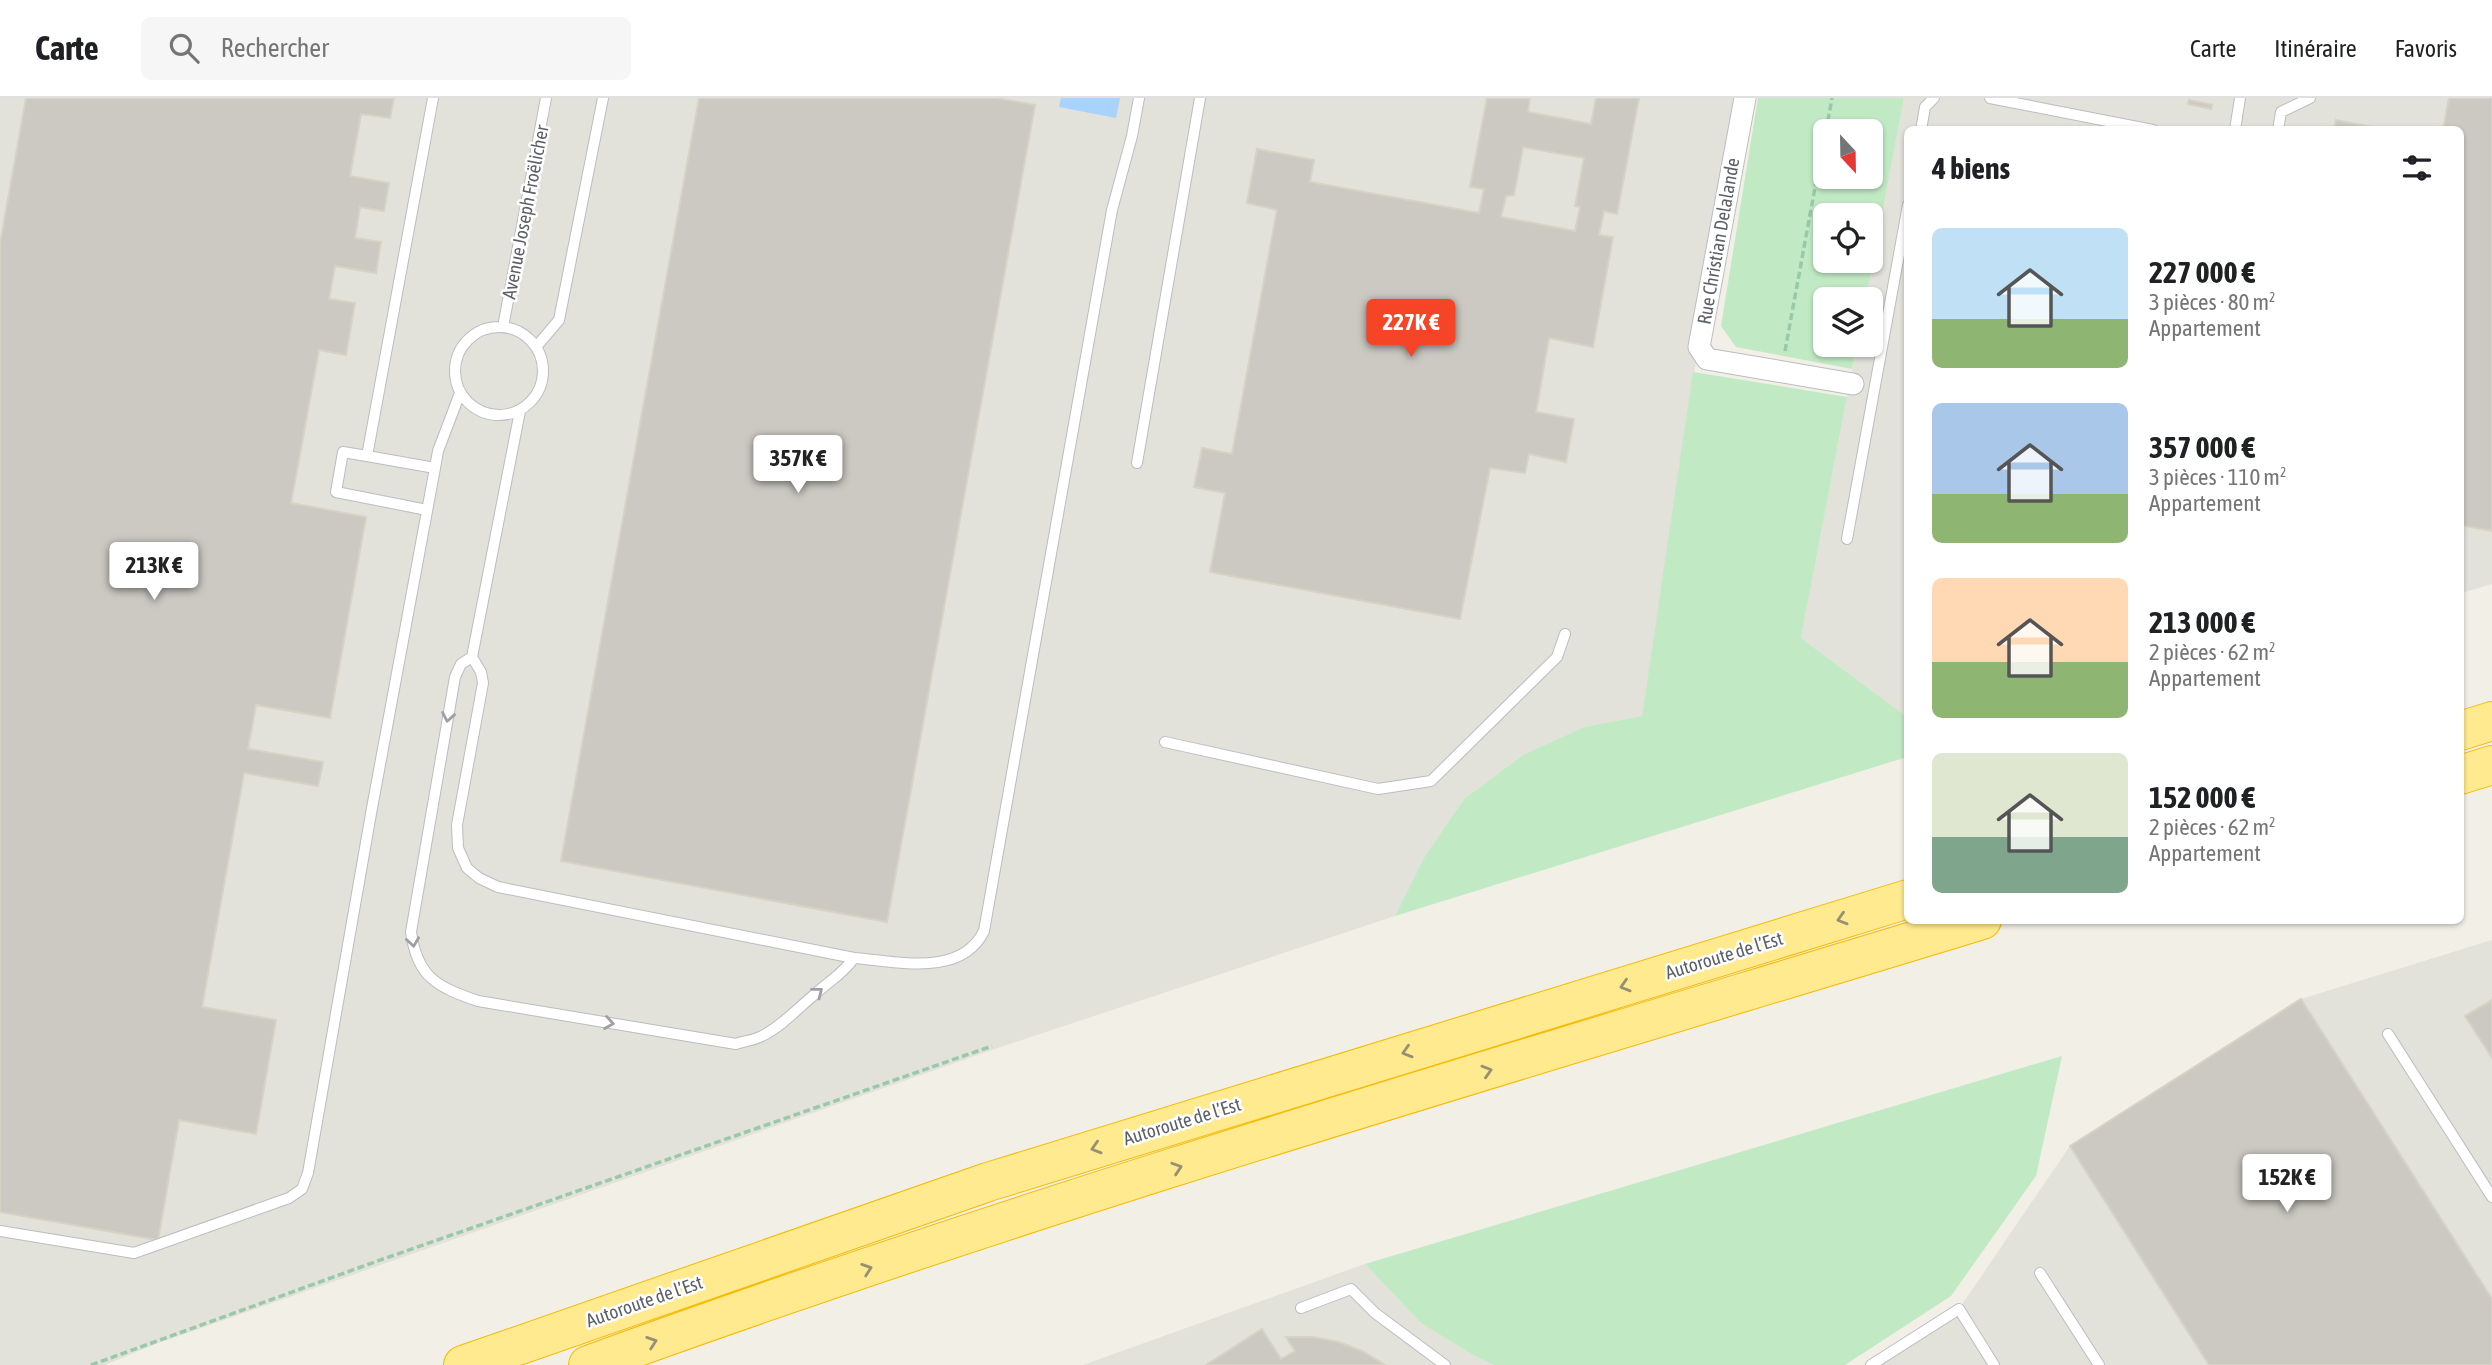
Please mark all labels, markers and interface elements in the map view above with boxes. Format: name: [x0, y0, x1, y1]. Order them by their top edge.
search box: [141, 17, 631, 80]
text: Carte: [35, 29, 99, 67]
icon: search: [165, 29, 203, 67]
text: Rechercher: [221, 33, 329, 63]
text: Carte: [2190, 35, 2236, 62]
text: Itinéraire: [2274, 35, 2357, 62]
text: Favoris: [2395, 35, 2457, 62]
north arrow: [1813, 119, 1883, 189]
map controls: [1813, 119, 1883, 357]
street label: Avenue Joseph Froëlicher: [497, 123, 553, 301]
icon: filters: [2398, 149, 2436, 187]
text: 4 biens: [1932, 151, 2010, 185]
street label: Rue Christian Delalande: [1693, 156, 1743, 326]
button: locate: [1813, 203, 1883, 273]
text: 227 000 €: [2149, 255, 2255, 289]
icon: home: [1988, 256, 2072, 340]
button: layers: [1813, 287, 1883, 357]
text: 3 pièces · 80 m²: [2149, 289, 2276, 315]
pin: 227K €: [1354, 300, 1468, 359]
text: 227K €: [1382, 309, 1440, 335]
text: Appartement: [2149, 315, 2261, 341]
text: 357 000 €: [2149, 430, 2255, 464]
icon: home: [1988, 431, 2072, 515]
pin: 357K €: [741, 436, 855, 495]
text: 357K €: [769, 445, 827, 471]
text: 3 pièces · 110 m²: [2149, 464, 2286, 490]
text: Appartement: [2149, 490, 2261, 516]
pin: 213K €: [97, 542, 211, 602]
text: 213K €: [125, 552, 183, 578]
text: 213 000 €: [2149, 605, 2255, 639]
icon: home: [1988, 606, 2072, 690]
text: 2 pièces · 62 m²: [2149, 639, 2276, 665]
text: Appartement: [2149, 665, 2261, 691]
one-way arrow: [441, 712, 456, 723]
text: 152 000 €: [2149, 780, 2255, 814]
icon: home: [1988, 781, 2072, 865]
text: 2 pièces · 62 m²: [2149, 814, 2276, 840]
text: Appartement: [2149, 840, 2261, 866]
one-way arrow: [1836, 911, 1848, 926]
street label: Autoroute de l’Est: [1663, 927, 1785, 983]
one-way arrow: [406, 936, 421, 948]
one-way arrow: [1619, 977, 1631, 992]
one-way arrow: [810, 988, 823, 1000]
one-way arrow: [603, 1015, 615, 1030]
one-way arrow: [1401, 1043, 1413, 1058]
one-way arrow: [1481, 1065, 1493, 1079]
street label: Autoroute de l’Est: [1121, 1093, 1243, 1149]
one-way arrow: [1090, 1140, 1103, 1154]
pin: 152K €: [2230, 1154, 2344, 1214]
one-way arrow: [1170, 1161, 1182, 1176]
text: 152K €: [2258, 1164, 2316, 1190]
one-way arrow: [861, 1263, 873, 1277]
street label: Autoroute de l’Est: [583, 1271, 705, 1331]
one-way arrow: [645, 1336, 657, 1350]

